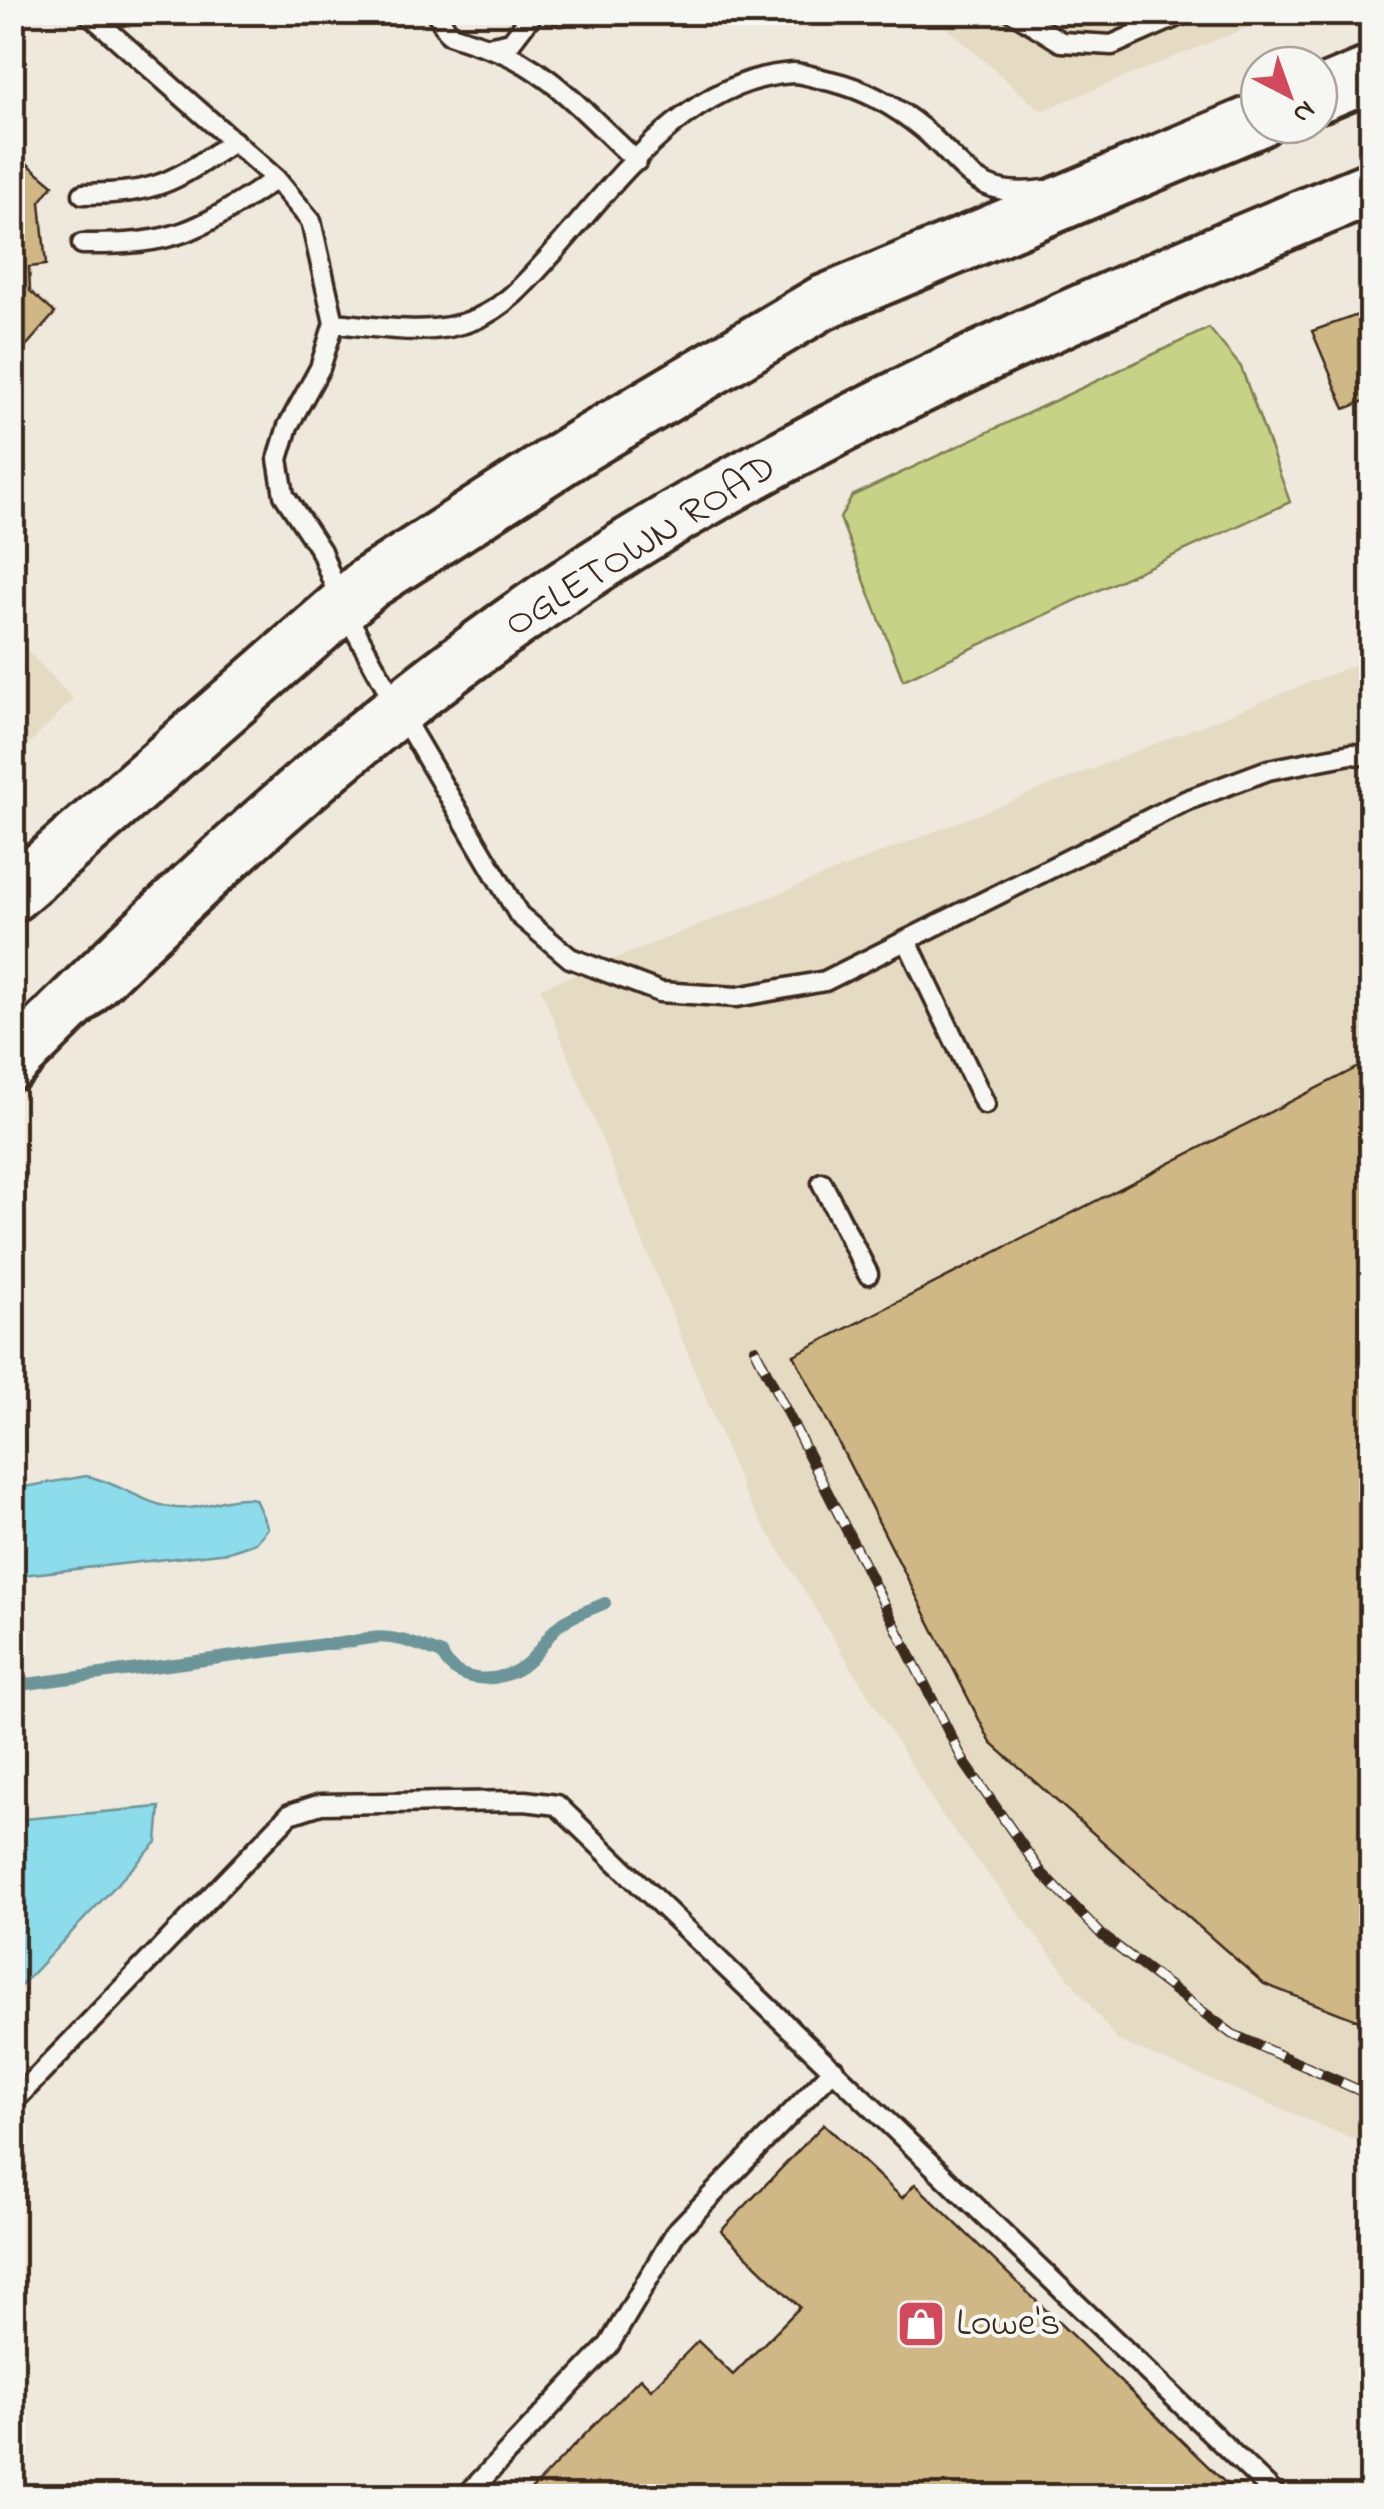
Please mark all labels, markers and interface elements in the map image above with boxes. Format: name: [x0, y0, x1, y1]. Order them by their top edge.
north arrow: [1239, 45, 1339, 145]
text: N: [1283, 90, 1324, 133]
street label: OGLETOWN ROAD: [494, 440, 788, 654]
place label: Lowe's: [956, 2295, 1060, 2354]
shop icon: Lowe's: [895, 2298, 947, 2350]

